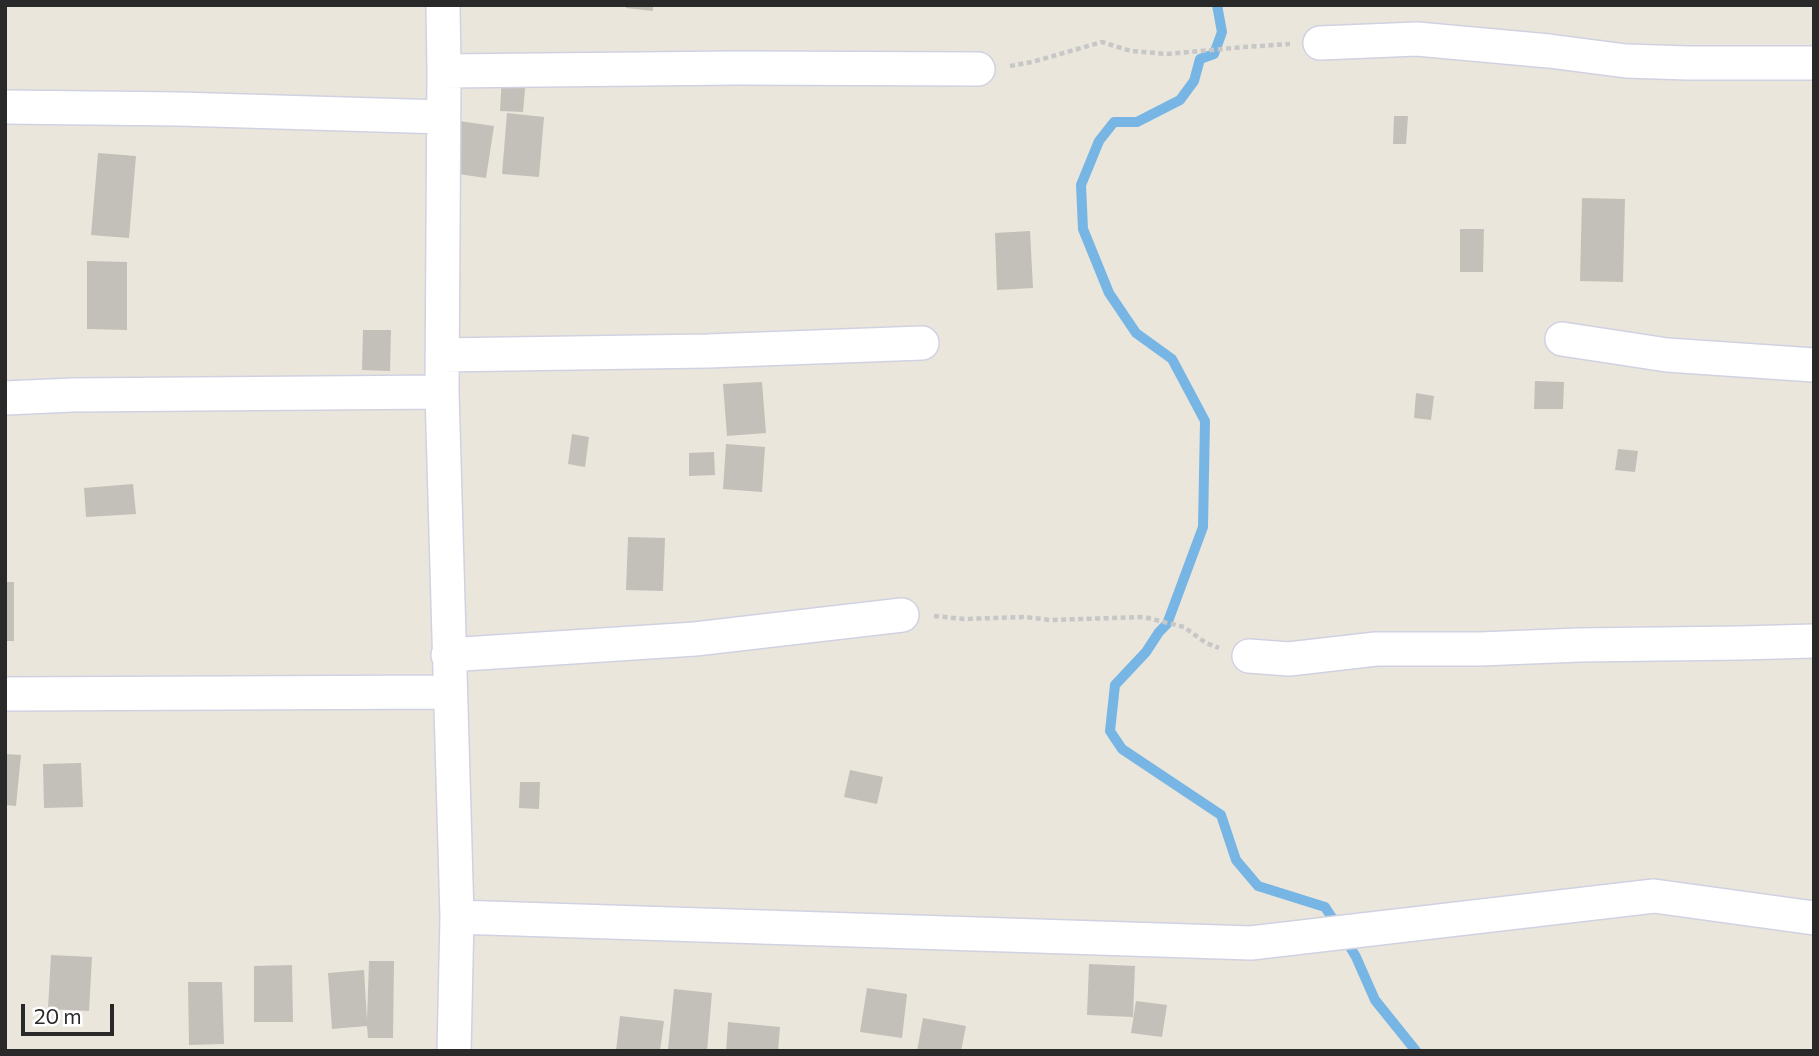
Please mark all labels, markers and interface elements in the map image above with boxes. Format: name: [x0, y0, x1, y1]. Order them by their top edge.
scale bar: [24, 990, 117, 1034]
text: 20 m: [34, 1003, 82, 1028]

